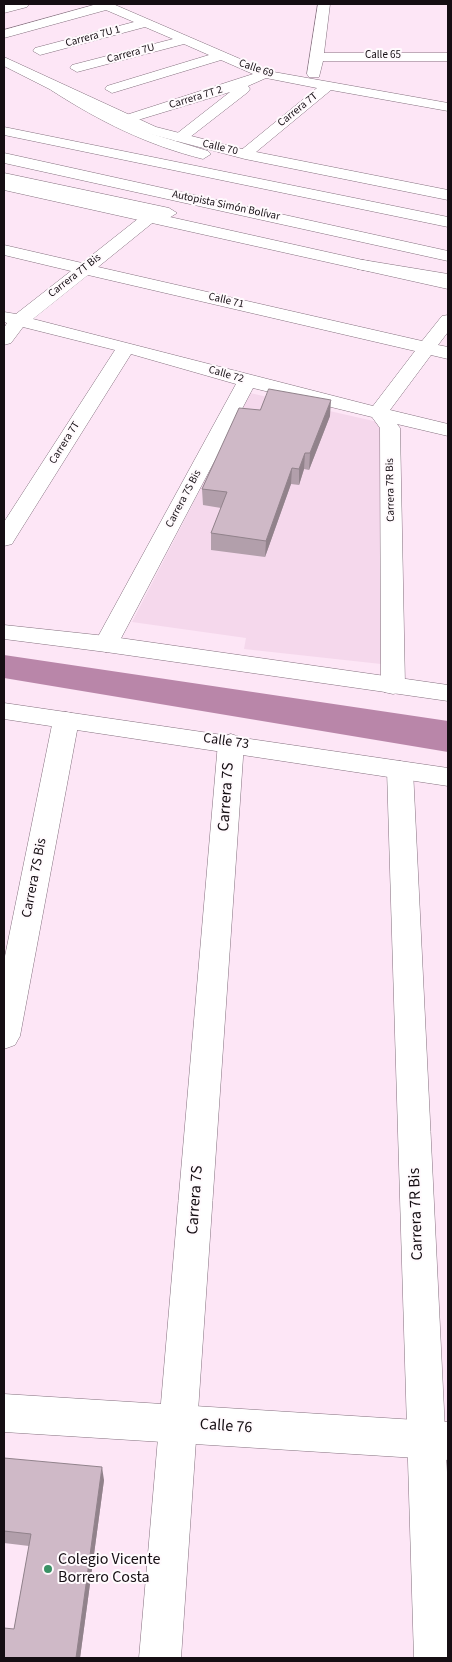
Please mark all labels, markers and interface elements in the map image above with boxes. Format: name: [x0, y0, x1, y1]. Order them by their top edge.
street label: Carrera 7U 1: [64, 23, 122, 51]
street label: Carrera 7U: [106, 41, 156, 67]
street label: Calle 65: [365, 49, 401, 63]
street label: Calle 69: [237, 57, 275, 81]
street label: Carrera 7T 2: [168, 84, 224, 112]
street label: Carrera 7T: [275, 90, 321, 130]
street label: Calle 70: [201, 138, 239, 158]
street label: Autopista Simón Bolívar: [171, 188, 281, 224]
street label: Carrera 7T Bis: [46, 251, 104, 301]
street label: Calle 71: [207, 291, 245, 311]
street label: Calle 72: [207, 364, 245, 386]
street label: Carrera 7T: [47, 419, 83, 467]
street label: Carrera 7R Bis: [384, 458, 398, 522]
street label: Carrera 7S Bis: [163, 468, 205, 530]
street label: Calle 73: [202, 730, 250, 754]
street label: Carrera 7S: [215, 762, 239, 832]
street label: Carrera 7S Bis: [19, 837, 51, 919]
street label: Carrera 7S: [184, 1165, 208, 1235]
street label: Carrera 7R Bis: [406, 1167, 428, 1261]
street label: Calle 76: [199, 1416, 253, 1438]
place label: Colegio Vicente Borrero Costa: [58, 1550, 160, 1588]
marker: Colegio Vicente Borrero Costa: [42, 1563, 54, 1575]

